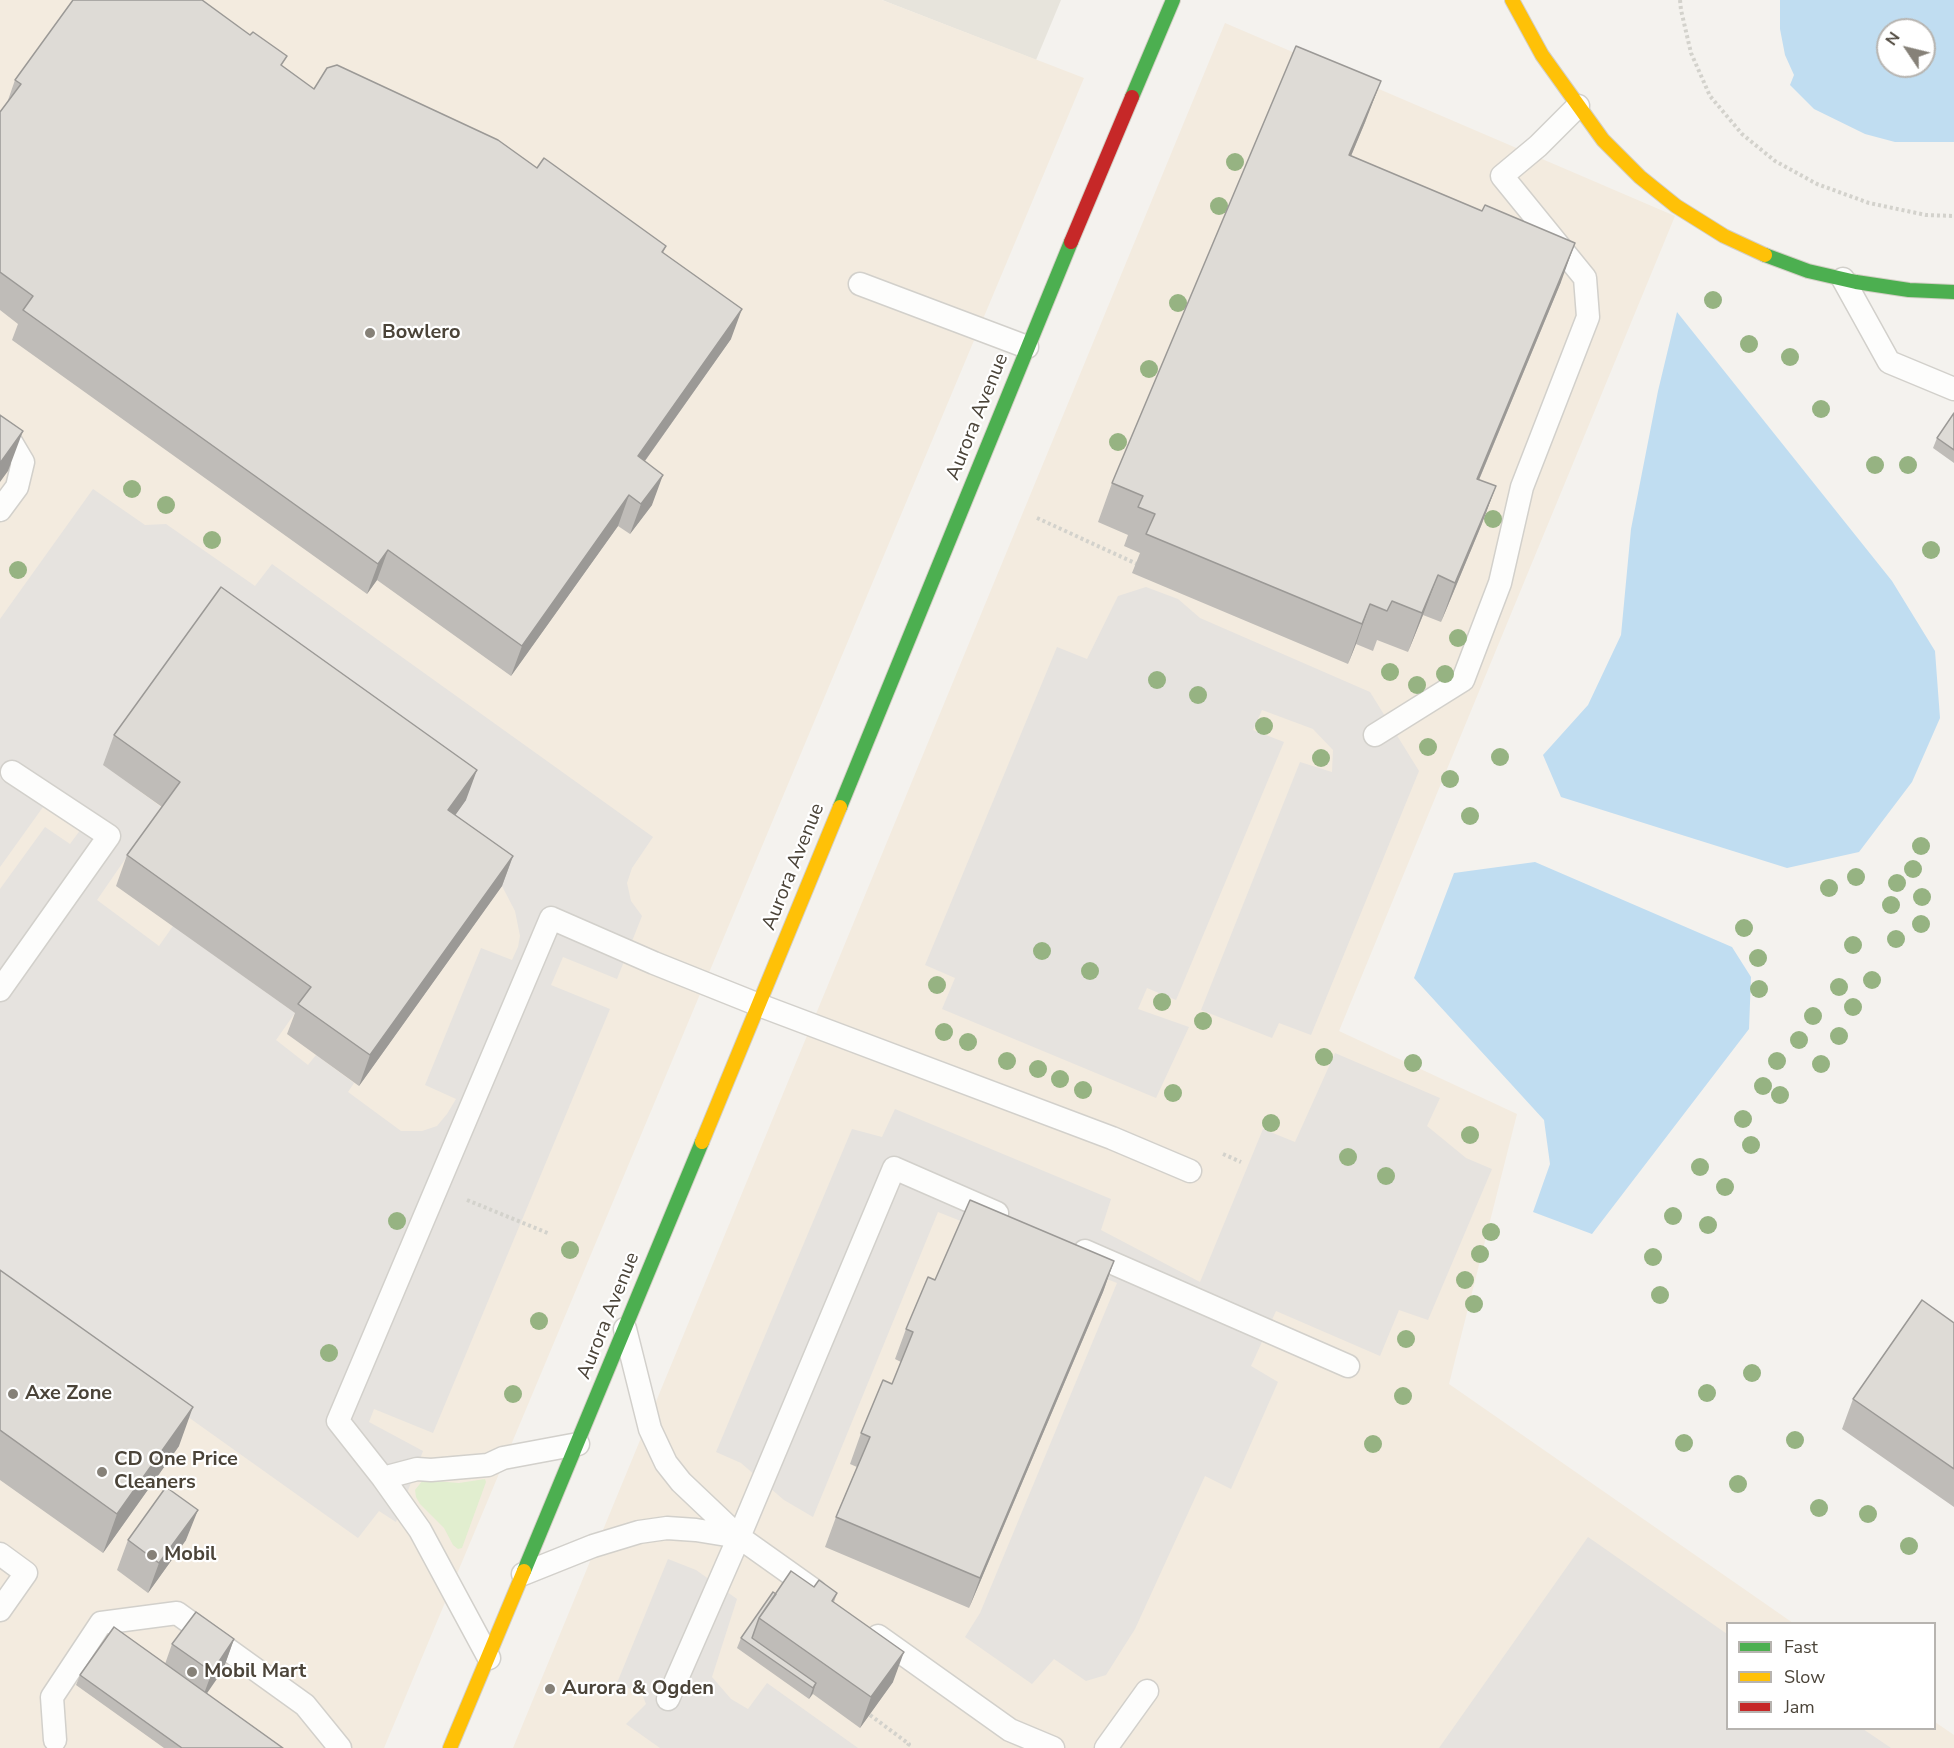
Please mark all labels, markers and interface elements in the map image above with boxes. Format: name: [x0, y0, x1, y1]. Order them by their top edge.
north arrow: [1876, 18, 1936, 78]
text: N: [1880, 28, 1905, 50]
place label: Bowlero: [382, 321, 460, 345]
marker: Bowlero: [363, 326, 377, 340]
street label: Aurora Avenue: [942, 350, 1014, 484]
street label: Aurora Avenue: [758, 800, 830, 934]
street label: Aurora Avenue: [573, 1249, 645, 1383]
place label: Axe Zone: [25, 1382, 112, 1406]
marker: Axe Zone: [6, 1387, 20, 1401]
place label: CD One Price Cleaners: [114, 1448, 238, 1495]
marker: CD One Price Cleaners: [95, 1465, 109, 1479]
place label: Mobil: [164, 1543, 216, 1567]
marker: Mobil: [145, 1548, 159, 1562]
legend: [1726, 1622, 1936, 1730]
text: Fast: [1784, 1635, 1818, 1659]
place label: Mobil Mart: [204, 1660, 306, 1684]
marker: Mobil Mart: [185, 1665, 199, 1679]
text: Slow: [1784, 1665, 1825, 1689]
place label: Aurora & Ogden: [562, 1677, 714, 1701]
marker: Aurora & Ogden: [543, 1682, 557, 1696]
text: Jam: [1784, 1695, 1815, 1719]

